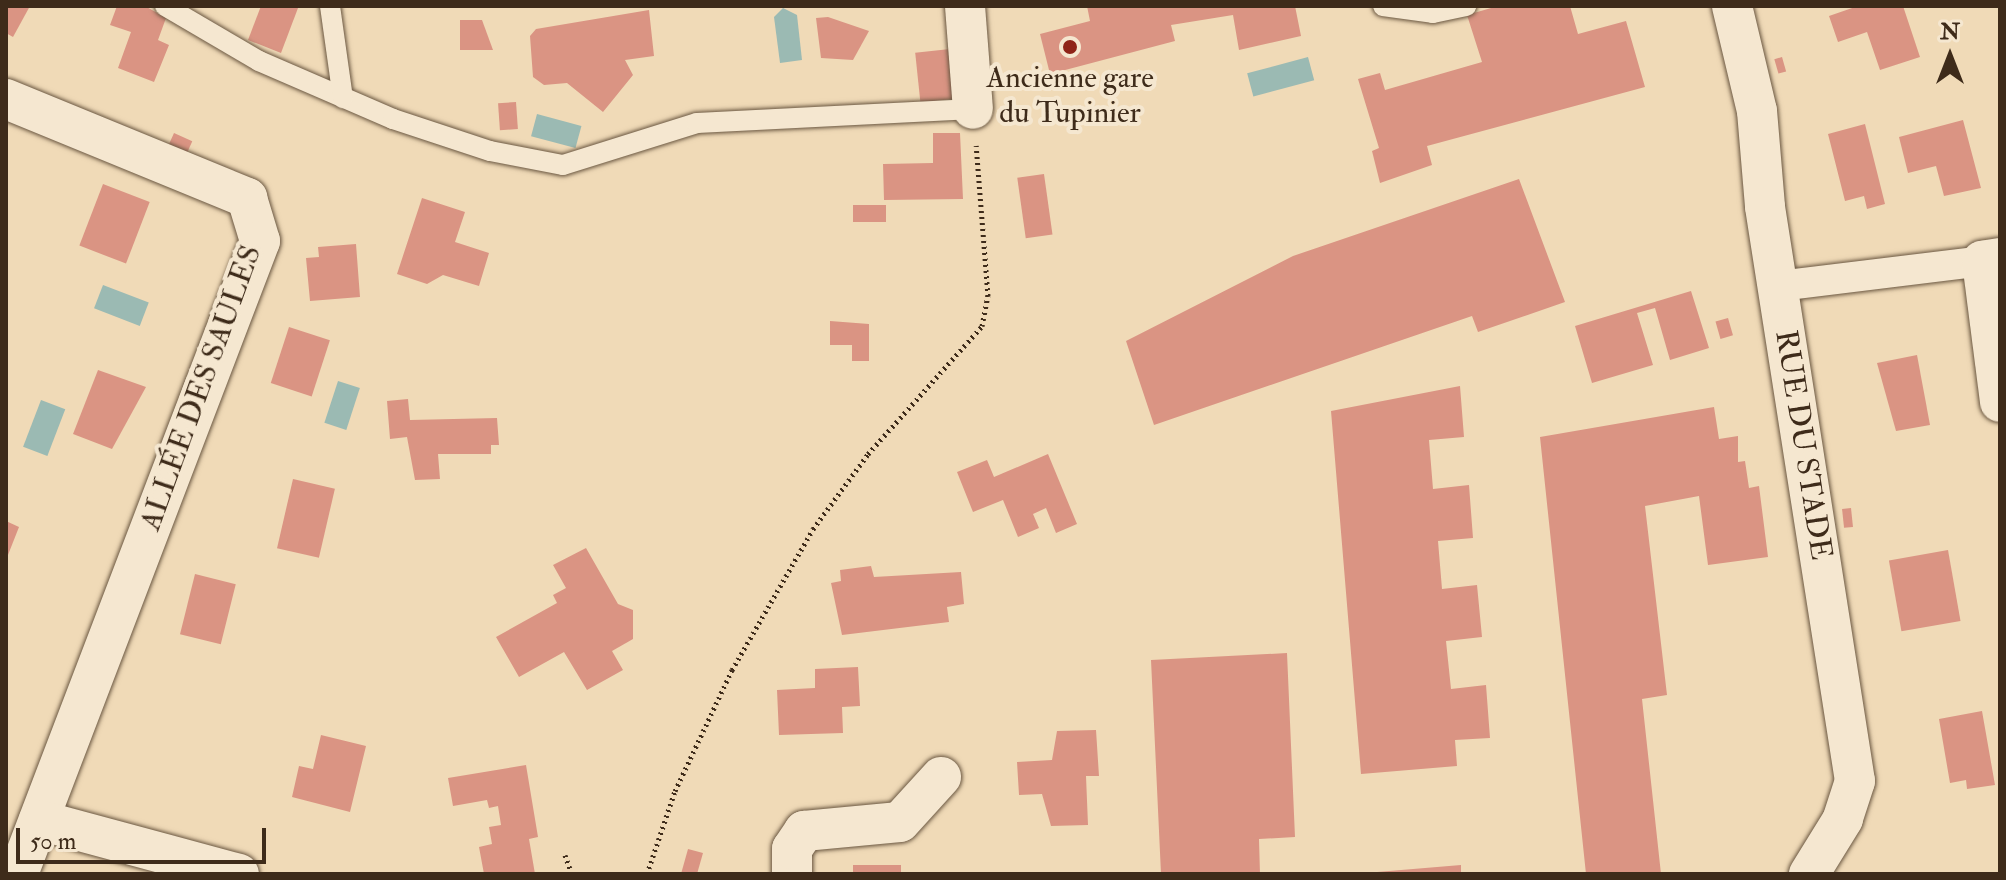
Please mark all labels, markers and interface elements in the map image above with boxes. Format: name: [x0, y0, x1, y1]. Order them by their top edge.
north arrow: [1910, 16, 1990, 96]
text: N: [1940, 18, 1960, 46]
marker: Ancienne gare du Tupinier: [1061, 38, 1079, 56]
place label: Ancienne gare du Tupinier: [986, 60, 1154, 130]
street label: ALLÉE DES SAULES: [133, 240, 269, 536]
street label: RUE DU STADE: [1767, 328, 1839, 562]
scale bar: [20, 812, 270, 862]
text: 50 m: [30, 826, 76, 857]

